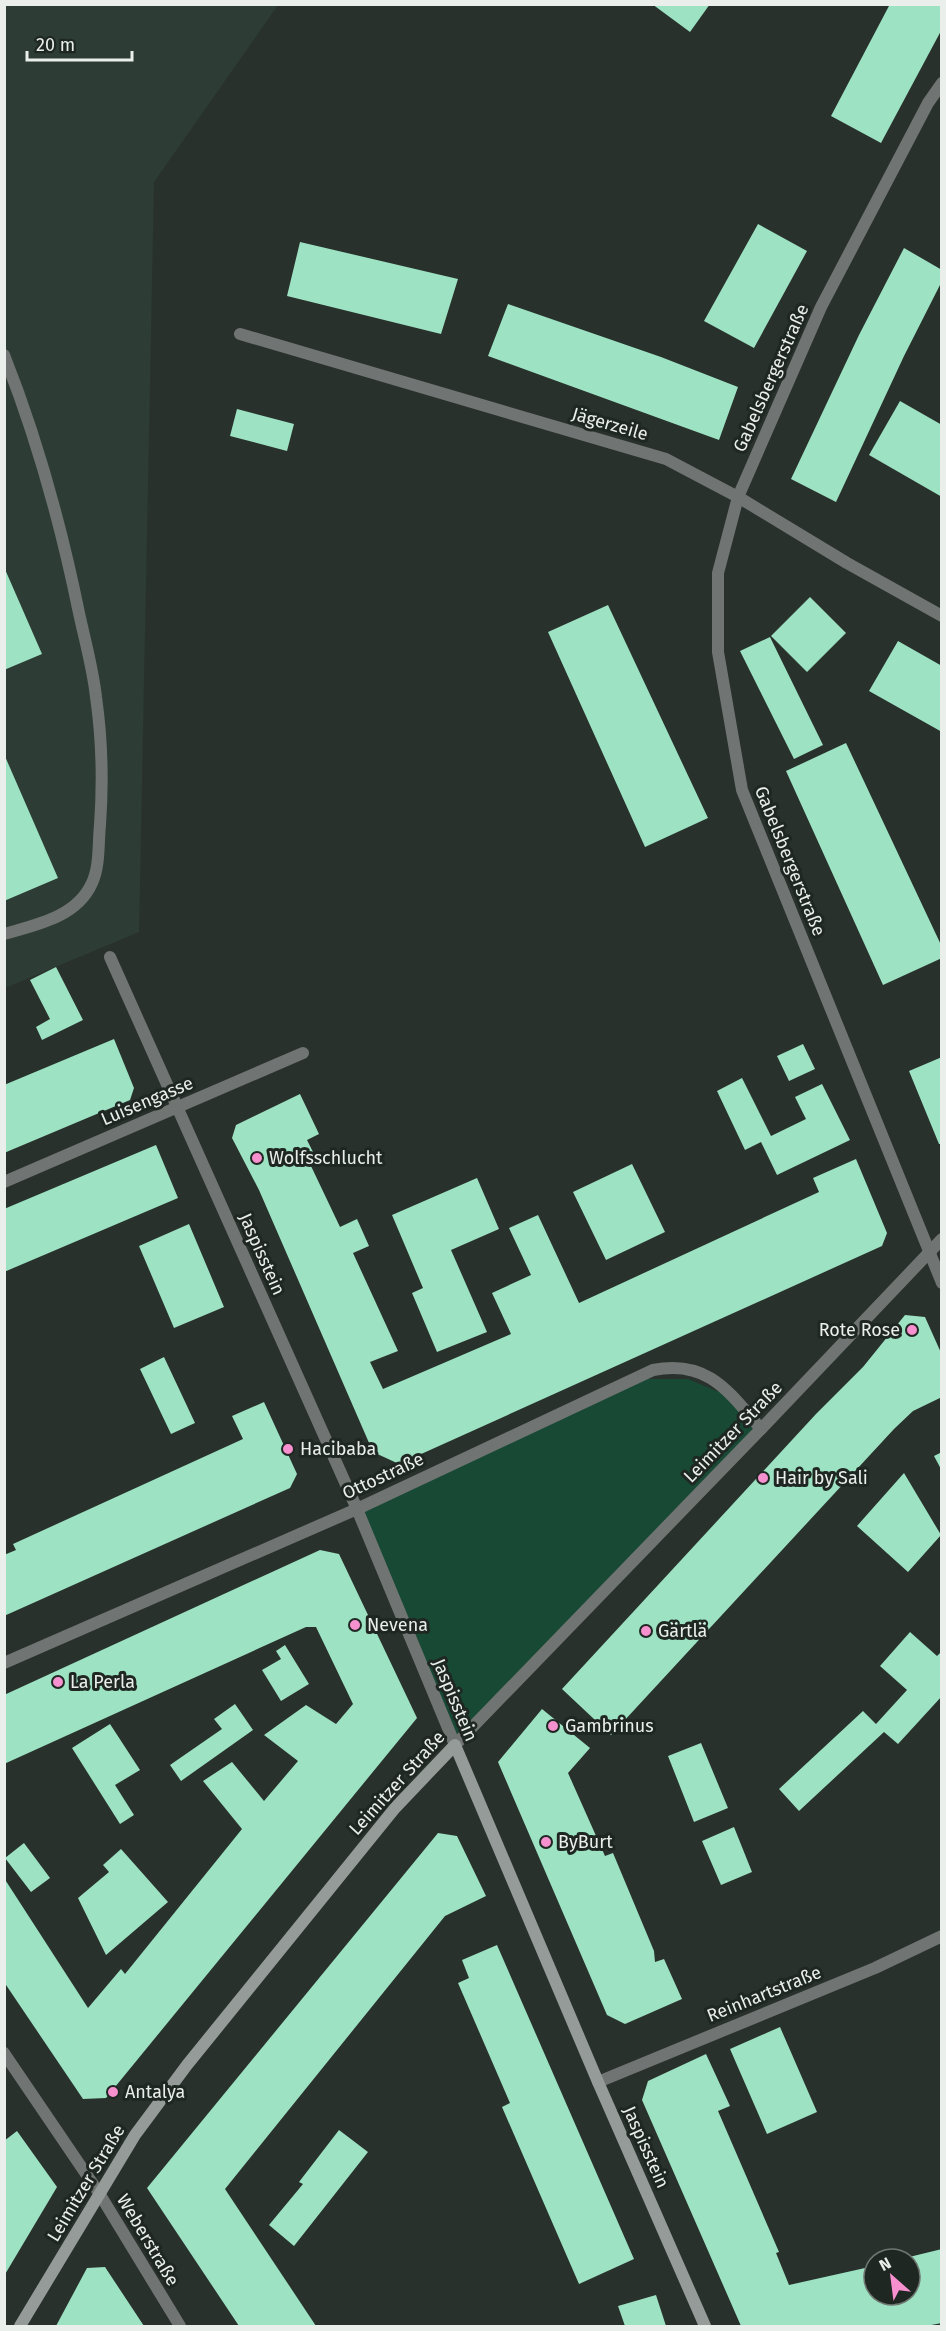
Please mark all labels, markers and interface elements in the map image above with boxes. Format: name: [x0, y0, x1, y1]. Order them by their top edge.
scale bar: [27, 24, 132, 62]
text: 20 m: [36, 34, 75, 56]
street label: Gabelsbergerstraße: [728, 301, 814, 455]
street label: Jägerzeile: [569, 403, 651, 445]
street label: Gabelsbergerstraße: [750, 783, 830, 939]
street label: Luisengasse: [98, 1072, 196, 1130]
place label: Wolfsschlucht: [269, 1147, 383, 1169]
marker: Wolfsschlucht: [250, 1151, 264, 1165]
street label: Jaspisstein: [234, 1210, 290, 1298]
place label: Rote Rose: [819, 1319, 900, 1341]
marker: Rote Rose: [905, 1323, 919, 1337]
street label: Leimitzer Straße: [679, 1377, 787, 1487]
place label: Hacibaba: [300, 1438, 376, 1460]
marker: Hacibaba: [281, 1442, 295, 1456]
street label: Ottostraße: [339, 1448, 427, 1504]
place label: Hair by Sali: [775, 1467, 868, 1489]
marker: Hair by Sali: [756, 1471, 770, 1485]
place label: Nevena: [367, 1614, 428, 1636]
marker: Nevena: [348, 1618, 362, 1632]
place label: Gärtlä: [658, 1620, 707, 1642]
marker: Gärtlä: [639, 1624, 653, 1638]
street label: Jaspisstein: [428, 1655, 482, 1745]
place label: La Perla: [70, 1671, 135, 1693]
marker: La Perla: [51, 1675, 65, 1689]
place label: Gambrinus: [565, 1715, 654, 1737]
marker: Gambrinus: [546, 1719, 560, 1733]
street label: Leimitzer Straße: [344, 1726, 450, 1840]
place label: ByBurt: [558, 1831, 613, 1853]
marker: ByBurt: [539, 1835, 553, 1849]
street label: Reinhartstraße: [704, 1961, 824, 2027]
place label: Antalya: [125, 2081, 185, 2103]
marker: Antalya: [106, 2085, 120, 2099]
street label: Jaspisstein: [618, 2103, 674, 2191]
street label: Leimitzer Straße: [42, 2121, 130, 2245]
street label: Weberstraße: [112, 2190, 184, 2290]
north arrow: [862, 2247, 922, 2307]
text: N: [876, 2253, 894, 2275]

